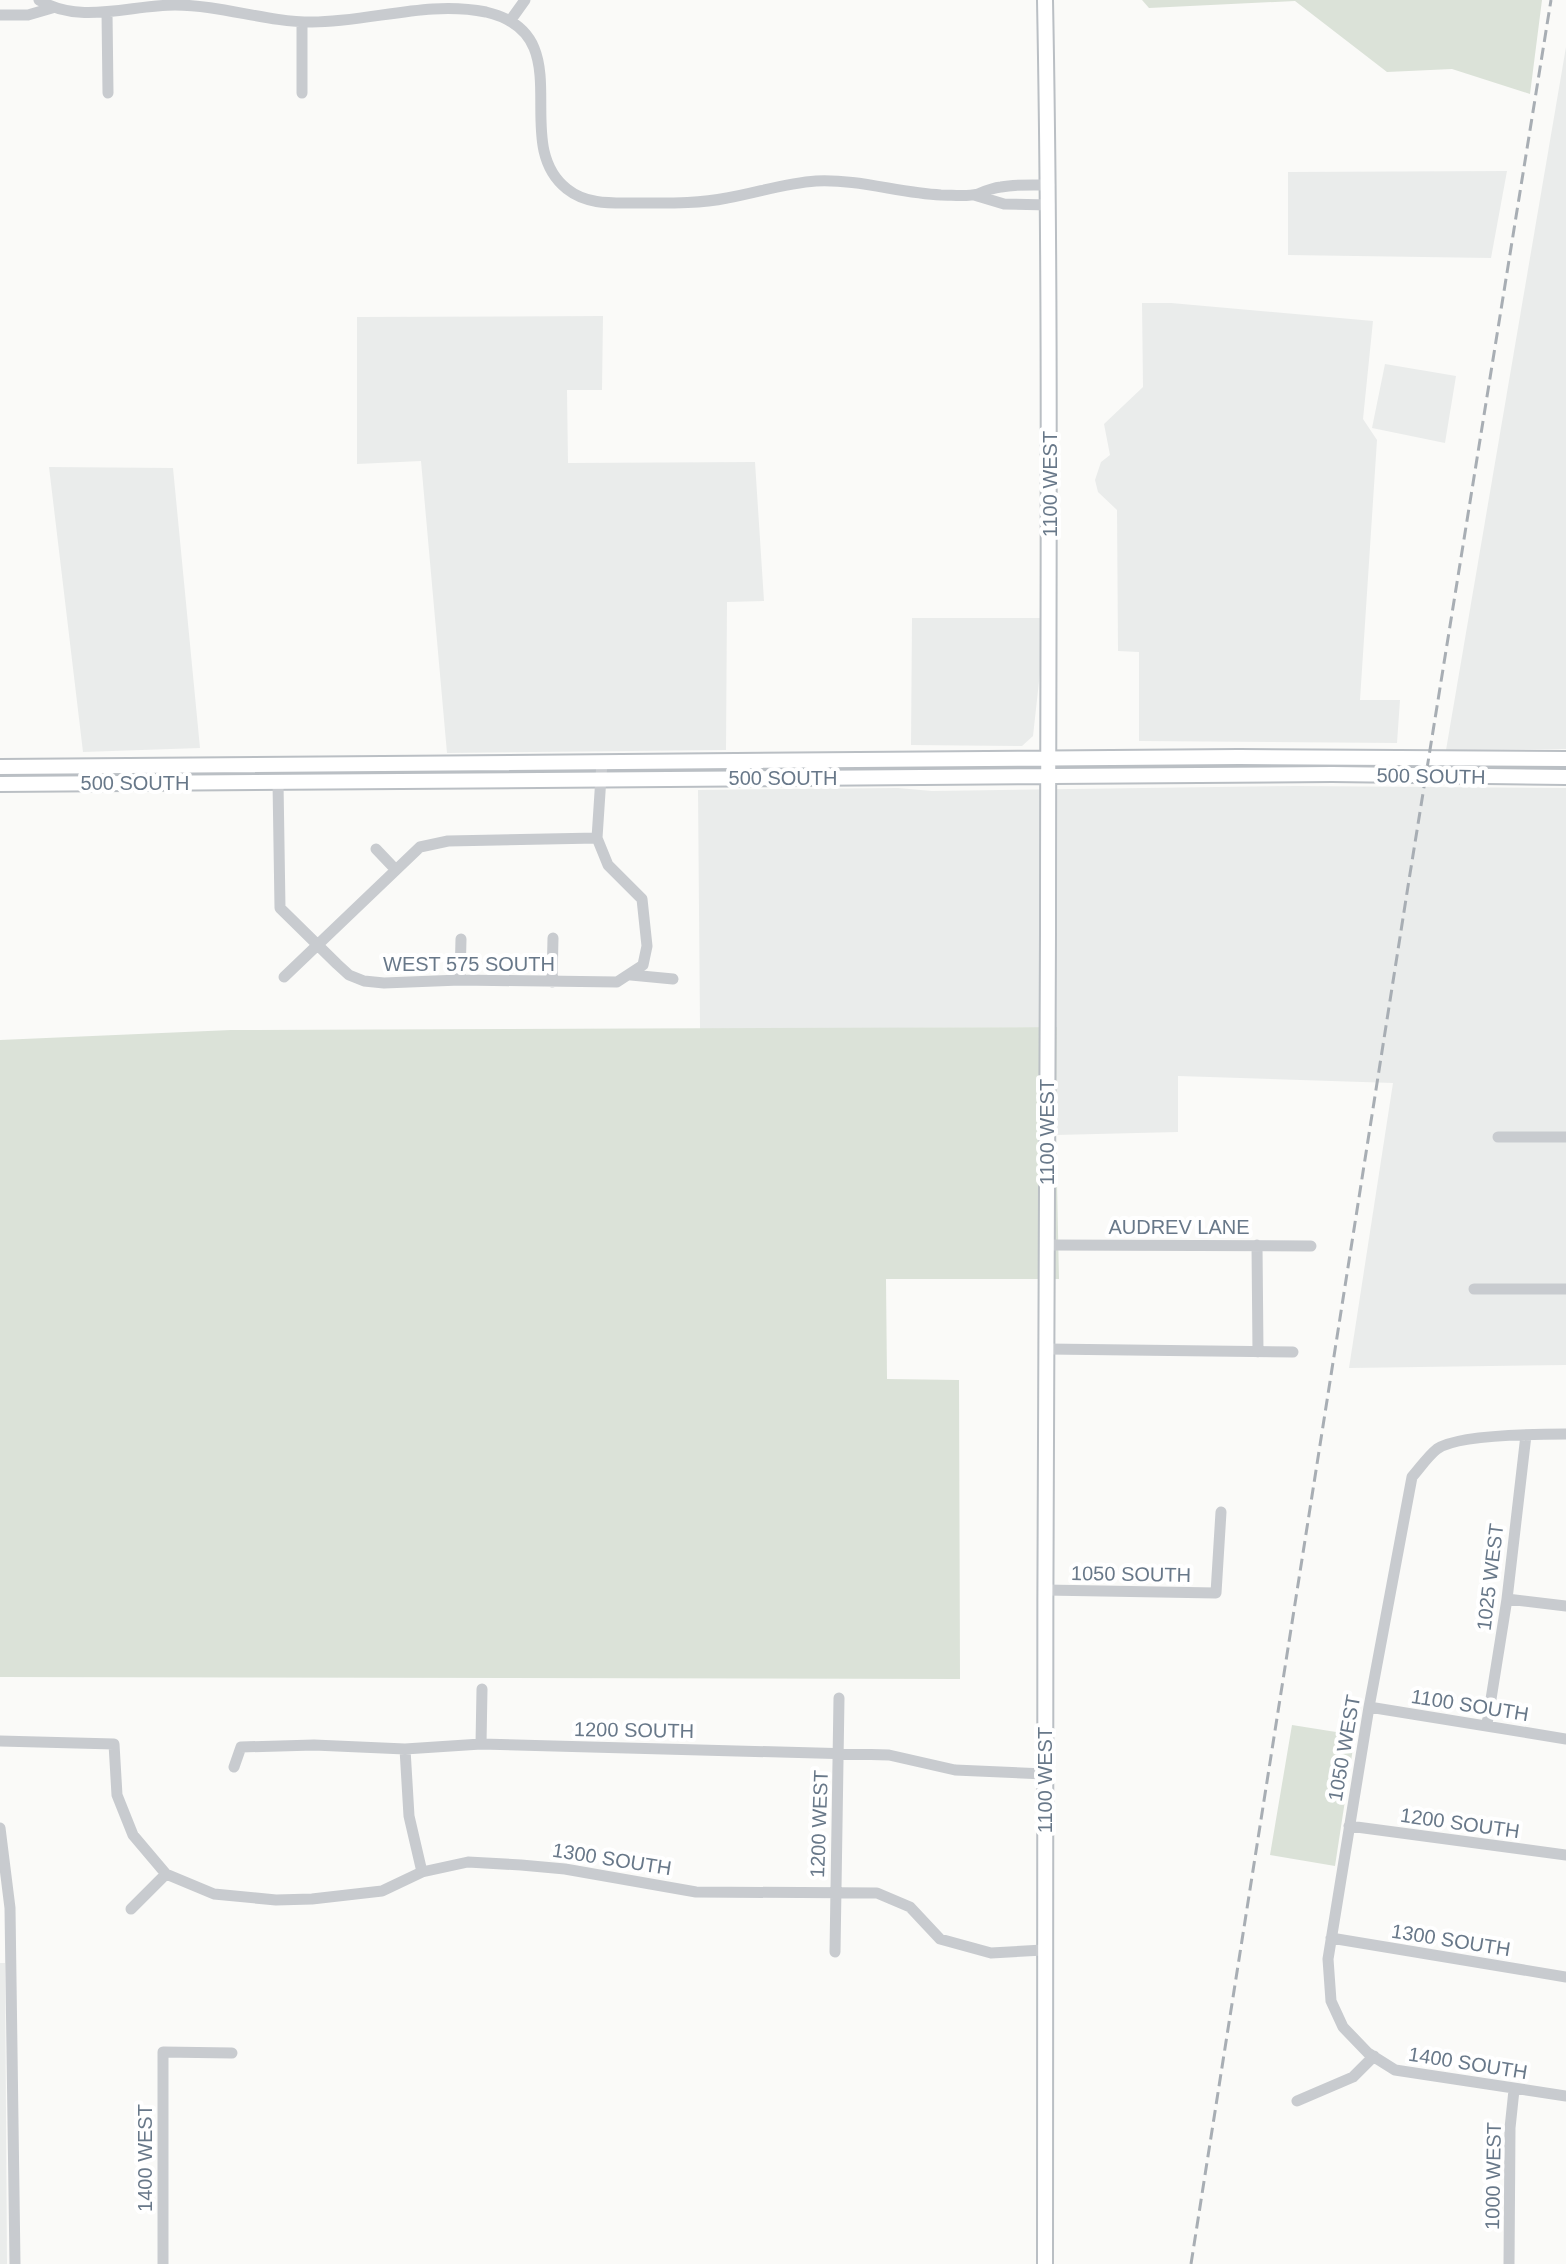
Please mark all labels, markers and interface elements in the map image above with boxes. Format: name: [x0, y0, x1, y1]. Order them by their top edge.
street label: 1100 WEST: [1039, 431, 1061, 537]
street label: 500 SOUTH: [1376, 764, 1486, 788]
street label: 500 SOUTH: [729, 767, 837, 789]
street label: 500 SOUTH: [81, 772, 189, 794]
street label: WEST 575 SOUTH: [383, 953, 555, 975]
street label: 1100 WEST: [1036, 1079, 1058, 1185]
street label: AUDREV LANE: [1108, 1216, 1250, 1238]
street label: 1025 WEST: [1473, 1522, 1507, 1632]
street label: 1050 SOUTH: [1071, 1562, 1191, 1586]
street label: 1100 SOUTH: [1410, 1685, 1530, 1725]
street label: 1050 WEST: [1324, 1693, 1364, 1803]
street label: 1200 SOUTH: [574, 1718, 694, 1742]
street label: 1100 WEST: [1034, 1727, 1056, 1833]
street label: 1200 WEST: [806, 1770, 832, 1878]
street label: 1200 SOUTH: [1399, 1804, 1521, 1842]
street label: 1300 SOUTH: [551, 1839, 673, 1879]
street label: 1300 SOUTH: [1390, 1920, 1512, 1960]
street label: 1400 SOUTH: [1407, 2043, 1529, 2083]
street label: 1400 WEST: [134, 2104, 156, 2212]
street label: 1000 WEST: [1481, 2122, 1505, 2230]

